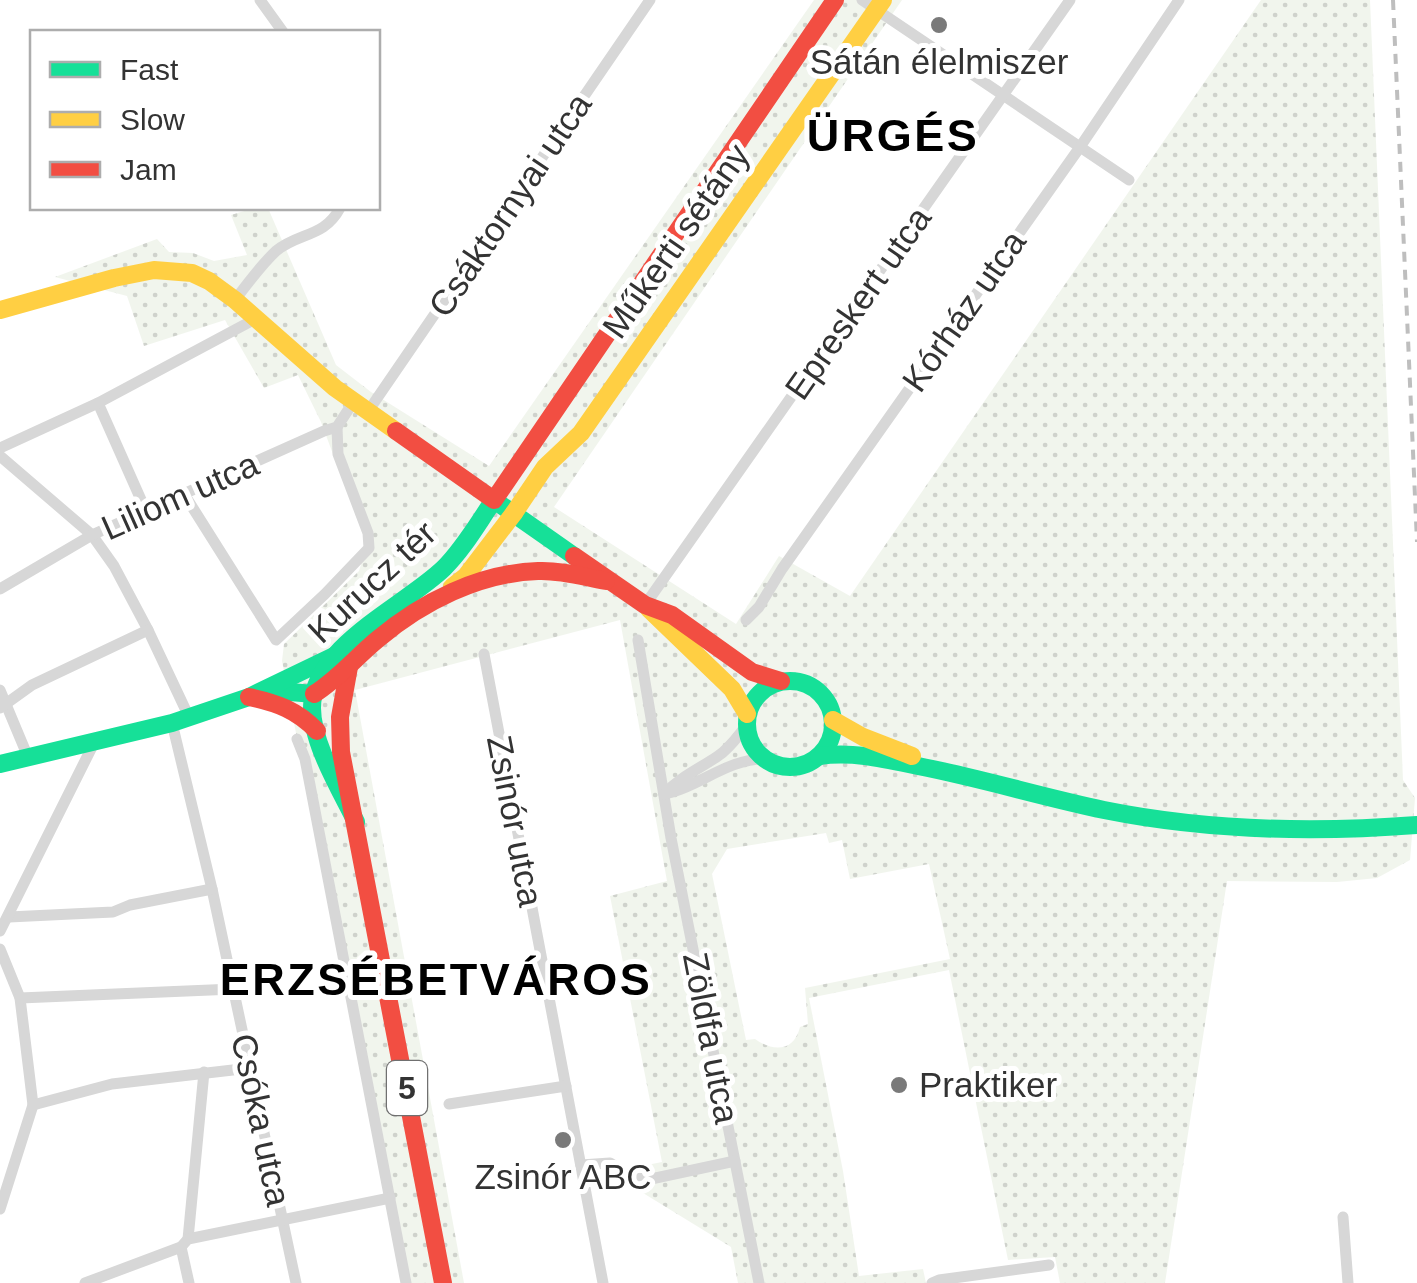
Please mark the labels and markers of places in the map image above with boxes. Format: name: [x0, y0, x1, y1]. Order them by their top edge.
marker: Sátán élelmiszer: [928, 14, 950, 36]
place label: Sátán élelmiszer: [810, 42, 1069, 81]
place label: Praktiker: [919, 1065, 1057, 1104]
marker: Praktiker: [888, 1074, 910, 1096]
marker: Zsinór ABC: [552, 1129, 574, 1151]
place label: Zsinór ABC: [475, 1157, 652, 1196]

